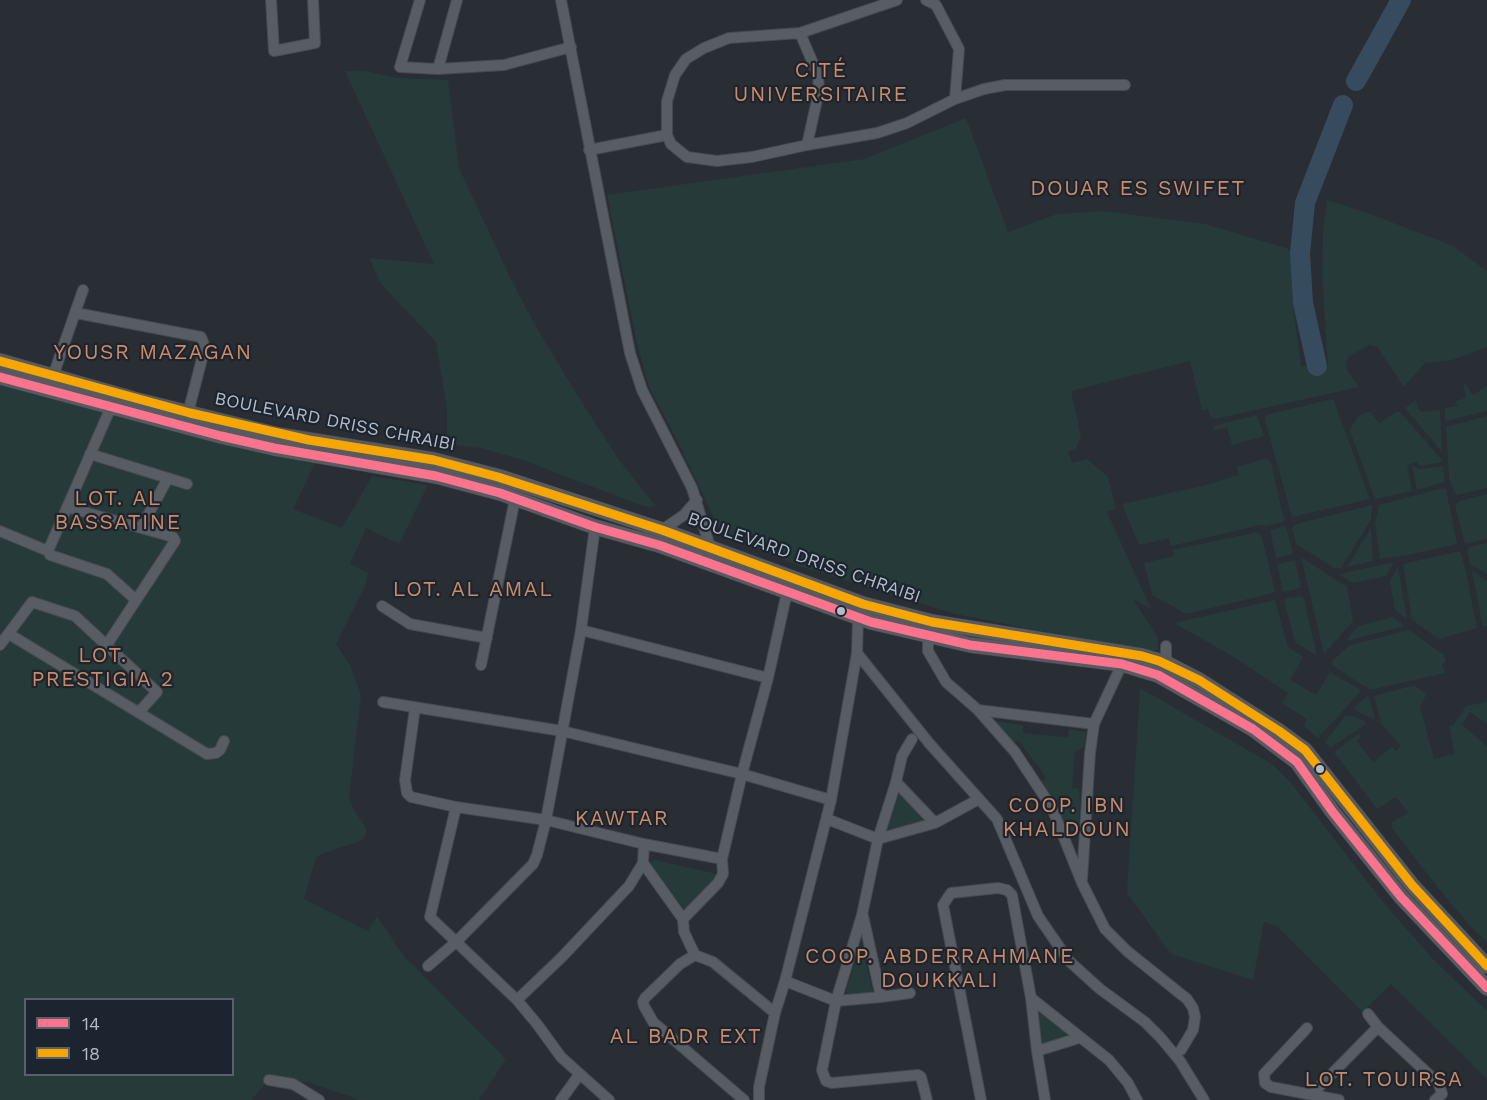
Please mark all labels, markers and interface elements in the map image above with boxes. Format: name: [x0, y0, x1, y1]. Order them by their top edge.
district label: CITÉ UNIVERSITAIRE: [734, 58, 908, 108]
district label: DOUAR ES SWIFET: [1030, 176, 1246, 202]
district label: YOUSR MAZAGAN: [53, 340, 253, 366]
street label: BOULEVARD DRISS CHRAIBI: [213, 388, 457, 456]
district label: LOT. AL BASSATINE: [54, 486, 182, 536]
street label: BOULEVARD DRISS CHRAIBI: [685, 508, 923, 608]
district label: LOT. AL AMAL: [393, 577, 553, 603]
unlabelled marker: [835, 605, 847, 617]
district label: LOT. PRESTIGIA 2: [31, 643, 175, 693]
unlabelled marker: [1314, 763, 1326, 775]
district label: COOP. IBN KHALDOUN: [1003, 793, 1131, 843]
district label: KAWTAR: [575, 806, 669, 832]
district label: COOP. ABDERRAHMANE DOUKKALI: [805, 944, 1075, 994]
legend: [24, 998, 234, 1076]
text: 14: [82, 1013, 100, 1034]
district label: AL BADR EXT: [610, 1024, 762, 1050]
text: 18: [82, 1043, 100, 1064]
district label: LOT. TOUIRSA: [1305, 1067, 1463, 1093]

